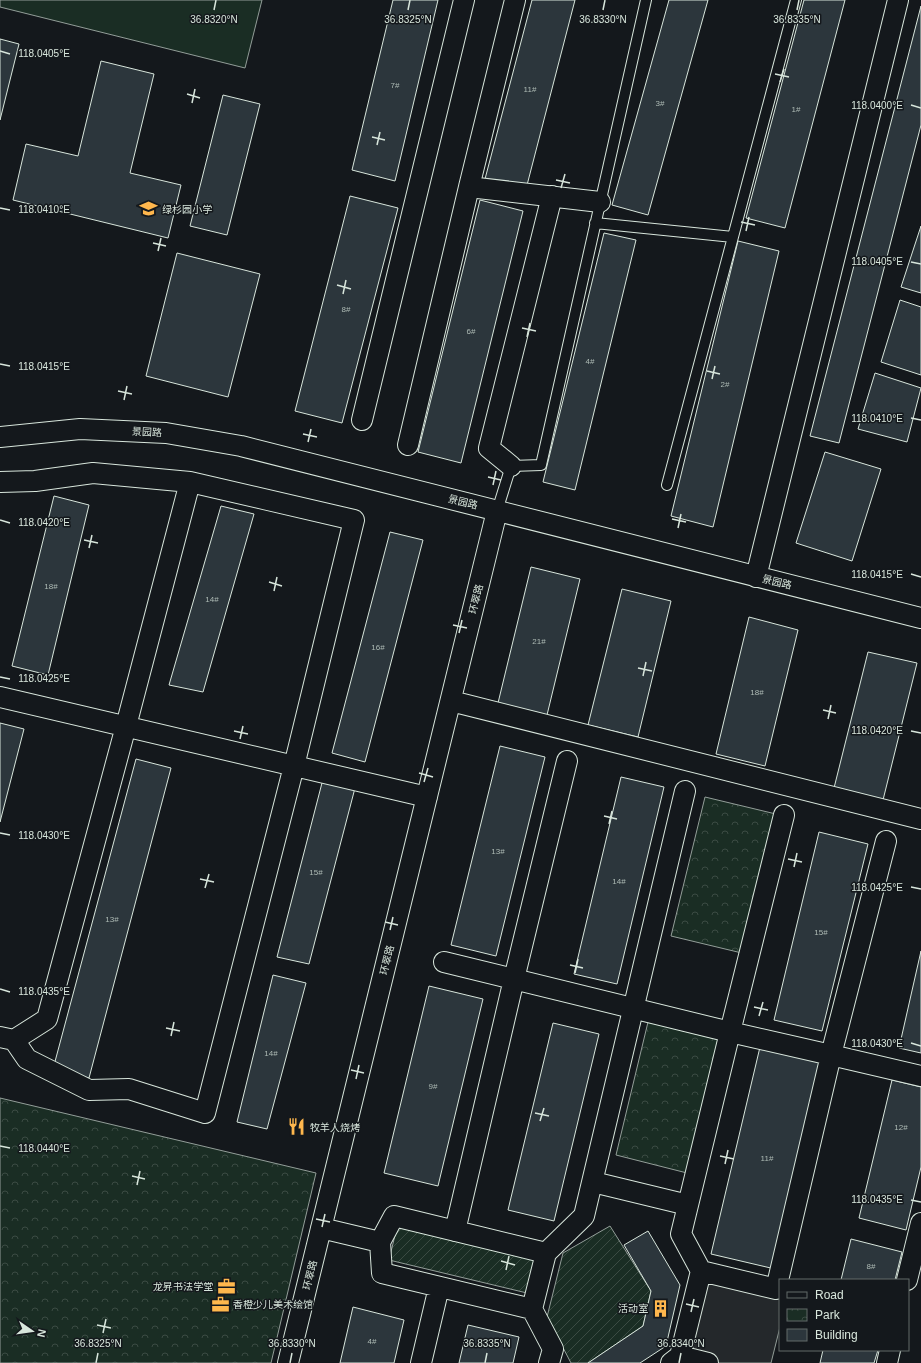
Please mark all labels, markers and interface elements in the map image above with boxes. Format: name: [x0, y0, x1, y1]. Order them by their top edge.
text: 36.8320°N: [190, 14, 238, 25]
text: 36.8325°N: [384, 14, 432, 25]
text: 36.8330°N: [579, 14, 627, 25]
text: 36.8335°N: [773, 14, 821, 25]
text: 118.0405°E: [18, 48, 70, 59]
house number: 7#: [391, 81, 400, 90]
house number: 11#: [524, 85, 537, 94]
house number: 3#: [656, 99, 665, 108]
text: 118.0400°E: [851, 100, 903, 111]
house number: 1#: [792, 105, 801, 114]
school or university icon: 绿杉园小学: [139, 199, 159, 219]
text: 118.0410°E: [18, 204, 70, 215]
place label: 绿杉园小学: [162, 204, 212, 215]
text: 118.0405°E: [851, 256, 903, 267]
house number: 8#: [342, 305, 351, 314]
house number: 6#: [467, 327, 476, 336]
house number: 4#: [586, 357, 595, 366]
text: 118.0415°E: [18, 361, 70, 372]
house number: 2#: [721, 380, 730, 389]
text: 118.0410°E: [851, 413, 903, 424]
street label: 景园路: [132, 426, 162, 438]
street label: 景园路: [447, 493, 479, 511]
text: 118.0420°E: [18, 517, 70, 528]
text: 118.0415°E: [851, 569, 903, 580]
street label: 景园路: [761, 573, 793, 591]
house number: 18#: [44, 582, 58, 591]
street label: 环翠路: [467, 583, 485, 615]
house number: 14#: [205, 595, 219, 604]
house number: 21#: [532, 637, 546, 646]
house number: 16#: [371, 643, 385, 652]
text: 118.0425°E: [18, 673, 70, 684]
house number: 18#: [750, 688, 764, 697]
text: 118.0420°E: [851, 725, 903, 736]
text: 118.0430°E: [18, 830, 70, 841]
house number: 13#: [491, 847, 505, 856]
house number: 15#: [309, 868, 323, 877]
house number: 14#: [612, 877, 626, 886]
text: 118.0425°E: [851, 882, 903, 893]
house number: 13#: [105, 915, 119, 924]
house number: 15#: [814, 928, 828, 937]
street label: 环翠路: [378, 944, 396, 976]
text: 118.0435°E: [18, 986, 70, 997]
text: 118.0430°E: [851, 1038, 903, 1049]
house number: 14#: [264, 1049, 278, 1058]
house number: 9#: [429, 1082, 438, 1091]
restaurant icon: 牧羊人烧烤: [287, 1117, 307, 1137]
place label: 牧羊人烧烤: [310, 1122, 360, 1133]
house number: 12#: [894, 1123, 908, 1132]
text: 118.0440°E: [18, 1143, 70, 1154]
house number: 11#: [761, 1154, 774, 1163]
text: 118.0435°E: [851, 1194, 903, 1205]
street label: 环翠路: [301, 1259, 319, 1291]
house number: 8#: [867, 1262, 876, 1271]
office icon: 龙昇书法学堂: [216, 1276, 236, 1296]
legend: [779, 1279, 909, 1351]
place label: 龙昇书法学堂: [153, 1281, 213, 1292]
text: Road: [815, 1288, 844, 1302]
office icon: 香橙少儿美术绘馆: [210, 1294, 230, 1314]
building icon: 活动室: [651, 1298, 671, 1318]
place label: 香橙少儿美术绘馆: [233, 1299, 313, 1310]
place label: 活动室: [618, 1303, 648, 1314]
text: Park: [815, 1308, 841, 1322]
north arrow: [12, 1311, 52, 1351]
text: N: [35, 1328, 48, 1339]
text: Building: [815, 1328, 858, 1342]
house number: 4#: [368, 1337, 377, 1346]
text: 36.8325°N: [74, 1338, 122, 1349]
text: 36.8330°N: [268, 1338, 316, 1349]
text: 36.8335°N: [463, 1338, 511, 1349]
text: 36.8340°N: [657, 1338, 705, 1349]

